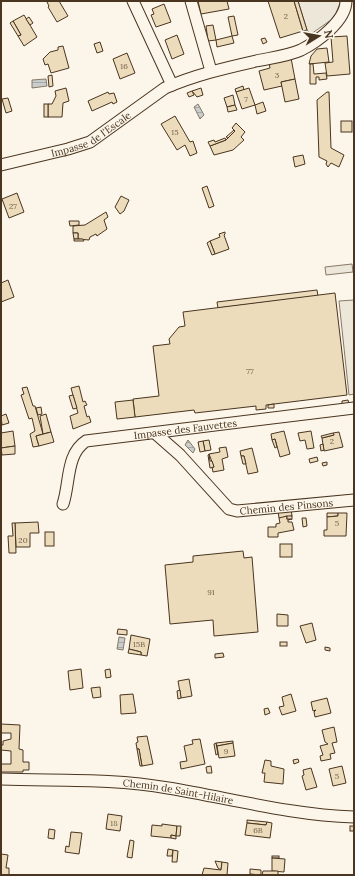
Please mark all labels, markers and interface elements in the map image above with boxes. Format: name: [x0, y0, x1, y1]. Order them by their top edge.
house number: 2: [284, 11, 288, 21]
north arrow: [299, 16, 339, 56]
text: N: [321, 29, 337, 40]
house number: 16: [120, 61, 128, 71]
house number: 3: [275, 70, 280, 80]
house number: 7: [244, 94, 248, 104]
street label: Impasse de l'Escale: [50, 108, 134, 159]
house number: 15: [171, 127, 179, 137]
house number: 27: [9, 201, 17, 211]
house number: 77: [246, 366, 254, 376]
street label: Impasse des Fauvettes: [133, 416, 238, 442]
house number: 2: [330, 436, 334, 446]
street label: Chemin des Pinsons: [239, 495, 334, 517]
house number: 5: [335, 518, 339, 528]
house number: 20: [18, 535, 28, 545]
house number: 91: [207, 587, 215, 597]
house number: 15B: [133, 639, 145, 649]
house number: 9: [224, 746, 229, 756]
house number: 5: [335, 771, 339, 781]
street label: Chemin de Saint-Hilaire: [122, 776, 235, 807]
house number: 18: [110, 818, 118, 828]
house number: 6B: [253, 825, 263, 835]

